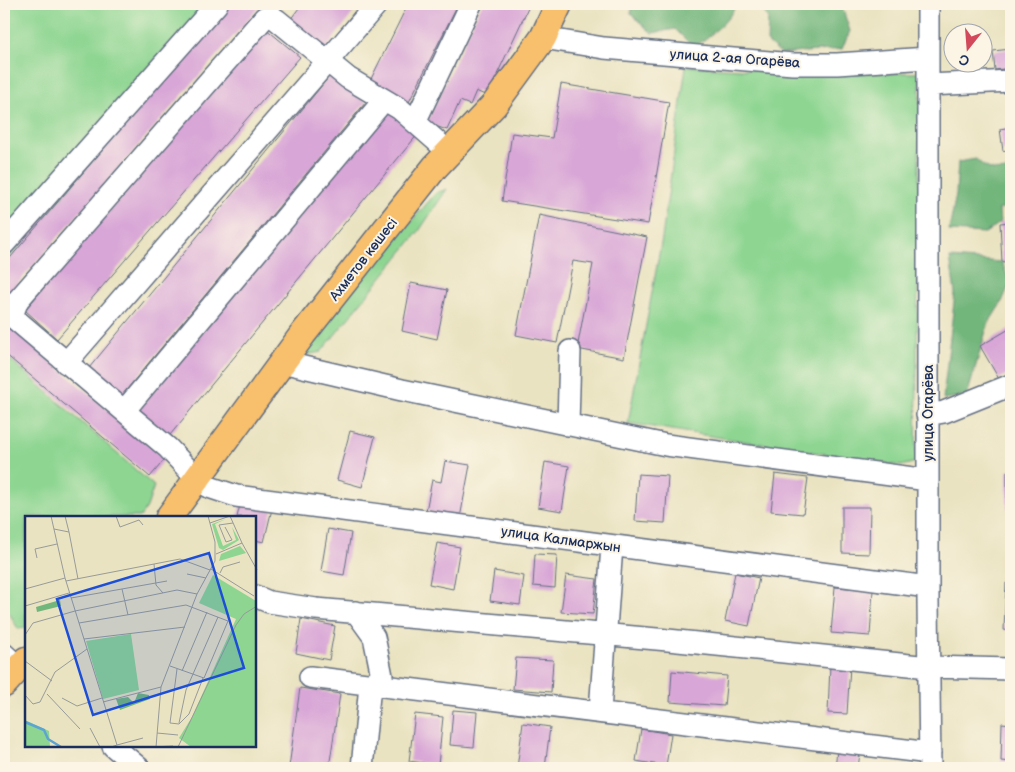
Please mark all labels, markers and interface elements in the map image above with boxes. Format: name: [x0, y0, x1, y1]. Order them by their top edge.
north arrow: [942, 22, 992, 72]
street label: улица 2-ая Огарёва: [669, 45, 801, 72]
text: С: [957, 50, 971, 70]
street label: Ахметов көшесі: [325, 215, 401, 305]
street label: улица Огарёва: [920, 364, 937, 462]
inset map: [25, 516, 256, 747]
street label: улица Калмаржын: [500, 523, 622, 556]

